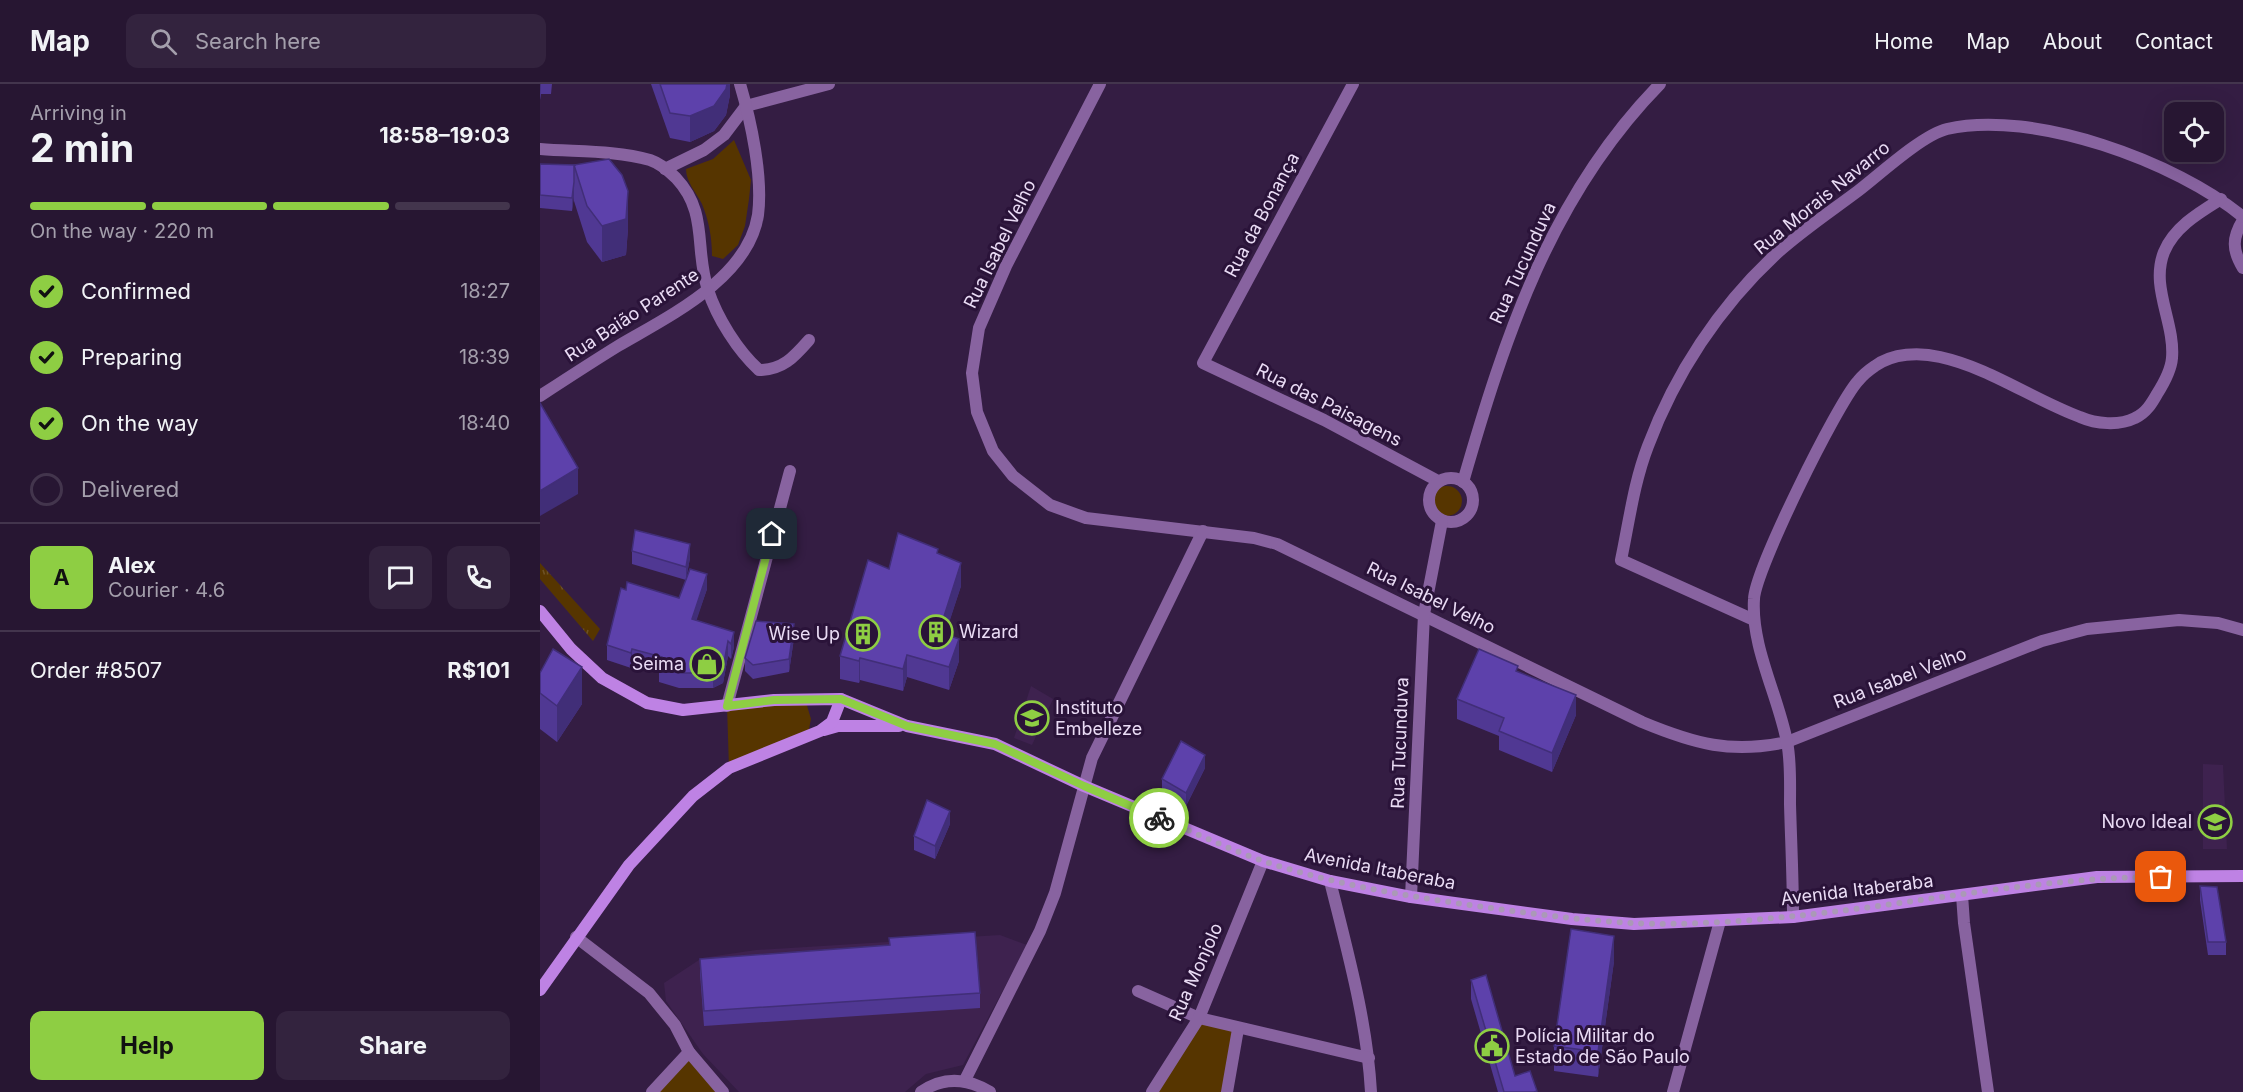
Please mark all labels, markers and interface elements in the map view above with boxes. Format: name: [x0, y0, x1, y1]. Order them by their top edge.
search box: [126, 14, 546, 68]
text: Map: [30, 24, 90, 58]
icon: search: [147, 25, 180, 58]
text: Search here: [195, 28, 321, 54]
text: Home: [1874, 29, 1933, 54]
text: Map: [1966, 29, 2010, 54]
text: About: [2043, 29, 2102, 54]
text: Contact: [2135, 29, 2213, 54]
text: Arriving in: [30, 101, 127, 125]
map controls: [2164, 102, 2224, 162]
button: locate: [2164, 102, 2224, 162]
text: 18:58–19:03: [379, 122, 510, 148]
text: 2 min: [30, 124, 134, 171]
street label: Rua Morais Navarro: [1750, 137, 1894, 259]
street label: Rua da Bonança: [1220, 149, 1303, 281]
street label: Rua Isabel Velho: [959, 176, 1040, 312]
street label: Rua Tucunduva: [1485, 199, 1560, 327]
text: On the way · 220 m: [30, 219, 214, 243]
street label: Rua Baião Parente: [561, 264, 702, 366]
icon: check: [30, 275, 63, 308]
text: Confirmed: [81, 278, 191, 304]
text: 18:27: [460, 279, 510, 303]
icon: check: [30, 341, 63, 374]
text: Preparing: [81, 344, 182, 370]
text: 18:39: [459, 345, 510, 369]
street label: Rua das Paisagens: [1253, 359, 1405, 450]
icon: check: [30, 407, 63, 440]
text: On the way: [81, 410, 199, 436]
text: 18:40: [458, 411, 510, 435]
text: Delivered: [81, 476, 179, 502]
pin: [746, 508, 797, 559]
icon: home: [755, 517, 788, 550]
button: chat: [369, 546, 432, 609]
button: phone: [447, 546, 510, 609]
text: Alex: [108, 552, 156, 578]
street label: Rua Isabel Velho: [1363, 557, 1499, 638]
text: A: [53, 564, 70, 590]
text: Courier · 4.6: [108, 578, 225, 602]
building icon: Wizard: [918, 614, 954, 650]
building icon: Wise Up: [845, 616, 881, 652]
place label: Wizard: [959, 621, 1019, 642]
place label: Wise Up: [768, 623, 840, 644]
street label: Rua Isabel Velho: [1830, 643, 1969, 713]
shop icon: Seima: [689, 646, 725, 682]
place label: Seima: [632, 653, 684, 674]
text: Order #8507: [30, 657, 162, 683]
text: R$101: [447, 657, 510, 683]
street label: Rua Tucunduva: [1387, 677, 1412, 809]
place label: Instituto Embelleze: [1055, 697, 1142, 739]
school or university icon: Instituto Embelleze: [1014, 700, 1050, 736]
courier: [1129, 788, 1189, 848]
icon: bike: [1143, 802, 1176, 835]
school or university icon: Novo Ideal: [2197, 804, 2233, 840]
place label: Novo Ideal: [2101, 811, 2192, 832]
street label: Avenida Itaberaba: [1303, 844, 1457, 893]
pin: [2135, 851, 2186, 902]
icon: bag: [2144, 860, 2177, 893]
street label: Avenida Itaberaba: [1779, 870, 1934, 909]
street label: Rua Monjolo: [1165, 919, 1227, 1024]
button: Help: [30, 1011, 264, 1080]
button: Share: [276, 1011, 510, 1080]
place label: Polícia Militar do Estado de São Paulo: [1515, 1025, 1690, 1067]
public building icon: Polícia Militar do Estado de São Paulo: [1474, 1028, 1510, 1064]

